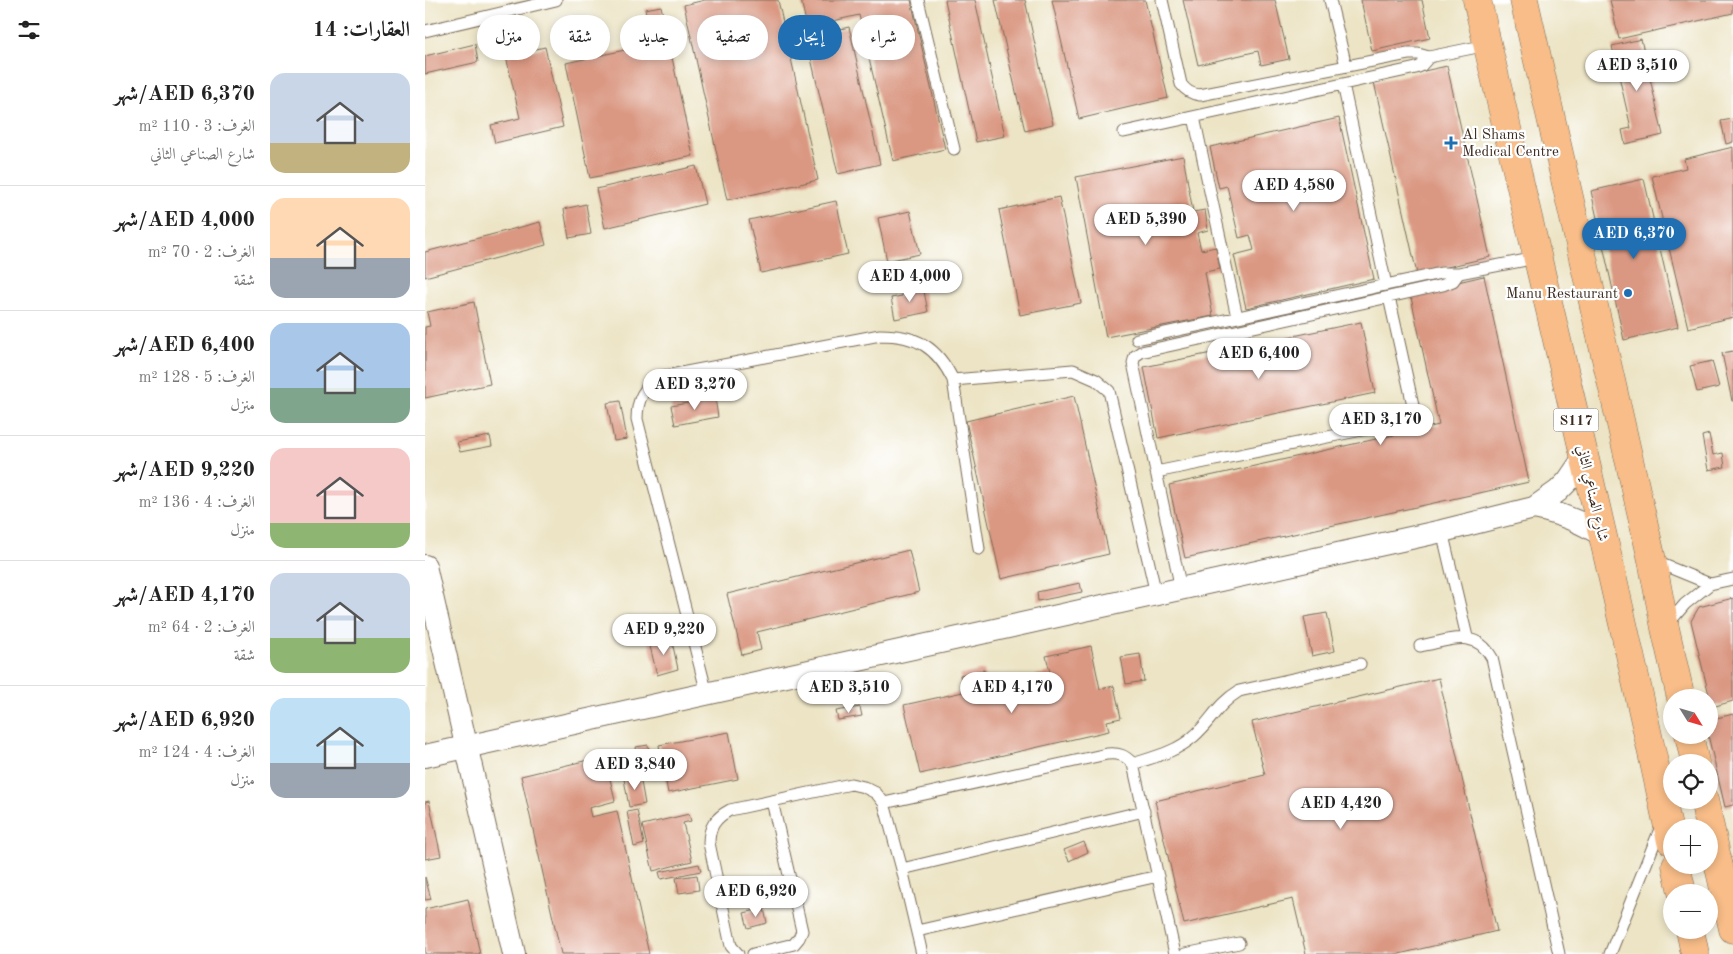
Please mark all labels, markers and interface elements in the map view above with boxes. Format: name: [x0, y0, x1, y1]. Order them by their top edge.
chip: منزل: [477, 15, 540, 60]
chip: شقة: [550, 15, 610, 60]
chip: جديد: [620, 15, 687, 60]
chip: تصفية: [697, 15, 768, 60]
chip: إيجار: [778, 15, 842, 60]
chip: شراء: [852, 15, 915, 60]
icon: filters: [15, 16, 43, 44]
text: العقارات: 14: [313, 20, 410, 41]
pin: AED 3,510: [1580, 49, 1694, 92]
text: AED 3,510: [1596, 58, 1678, 74]
text: AED 6,370/شهر: [114, 84, 255, 105]
icon: home: [310, 93, 370, 153]
text: الغرف: 3 · 110 m²: [139, 119, 255, 135]
place label: Al Shams Medical Centre: [1462, 128, 1559, 160]
marker: Al Shams Medical Centre: [1444, 136, 1458, 150]
text: شارع الصناعي الثاني: [150, 147, 255, 163]
pin: AED 4,580: [1237, 170, 1351, 212]
text: AED 4,580: [1253, 178, 1335, 194]
pin: AED 5,390: [1089, 204, 1203, 246]
text: AED 4,000/شهر: [114, 210, 255, 231]
text: AED 5,390: [1105, 212, 1187, 228]
icon: home: [310, 218, 370, 278]
pin: AED 6,370: [1577, 218, 1691, 260]
text: AED 6,370: [1593, 226, 1675, 242]
text: الغرف: 2 · 70 m²: [148, 245, 255, 261]
pin: AED 4,000: [853, 260, 967, 303]
text: AED 4,000: [869, 269, 951, 285]
text: شقة: [234, 273, 255, 289]
place label: Manu Restaurant: [1506, 287, 1618, 302]
marker: Manu Restaurant: [1622, 287, 1634, 299]
text: AED 6,400/شهر: [114, 335, 255, 356]
pin: AED 6,400: [1202, 338, 1316, 380]
icon: home: [310, 343, 370, 403]
text: AED 6,400: [1218, 346, 1300, 362]
pin: AED 3,270: [638, 368, 752, 411]
text: الغرف: 5 · 128 m²: [139, 370, 255, 386]
text: AED 3,270: [654, 377, 736, 393]
text: منزل: [230, 398, 255, 414]
pin: AED 3,170: [1324, 404, 1438, 446]
road number: S117: [1553, 408, 1599, 432]
text: AED 3,170: [1340, 412, 1422, 428]
street label: شارع الصناعي الثاني: [1569, 444, 1610, 544]
text: AED 9,220/شهر: [114, 460, 255, 481]
icon: home: [310, 468, 370, 528]
text: الغرف: 4 · 136 m²: [139, 495, 255, 511]
text: منزل: [230, 523, 255, 539]
text: AED 4,170/شهر: [114, 585, 255, 606]
icon: home: [310, 593, 370, 653]
pin: AED 9,220: [607, 614, 721, 656]
text: الغرف: 2 · 64 m²: [148, 620, 255, 636]
text: AED 9,220: [623, 622, 705, 638]
text: شقة: [234, 648, 255, 664]
pin: AED 3,510: [792, 672, 906, 714]
pin: AED 4,170: [955, 672, 1069, 714]
text: AED 3,510: [808, 680, 890, 696]
text: AED 4,170: [971, 680, 1053, 696]
north arrow: [1663, 689, 1717, 744]
map controls: [1663, 689, 1718, 939]
text: AED 6,920/شهر: [114, 710, 255, 731]
icon: home: [310, 718, 370, 778]
text: الغرف: 4 · 124 m²: [139, 745, 255, 761]
pin: AED 3,840: [578, 748, 692, 791]
button: locate: [1663, 754, 1718, 809]
text: AED 3,840: [594, 757, 676, 773]
text: منزل: [230, 773, 255, 789]
pin: AED 4,420: [1284, 788, 1398, 830]
text: AED 4,420: [1300, 796, 1382, 812]
button: +: [1663, 819, 1718, 874]
pin: AED 6,920: [699, 876, 813, 918]
text: AED 6,920: [715, 884, 797, 900]
button: −: [1663, 884, 1718, 939]

